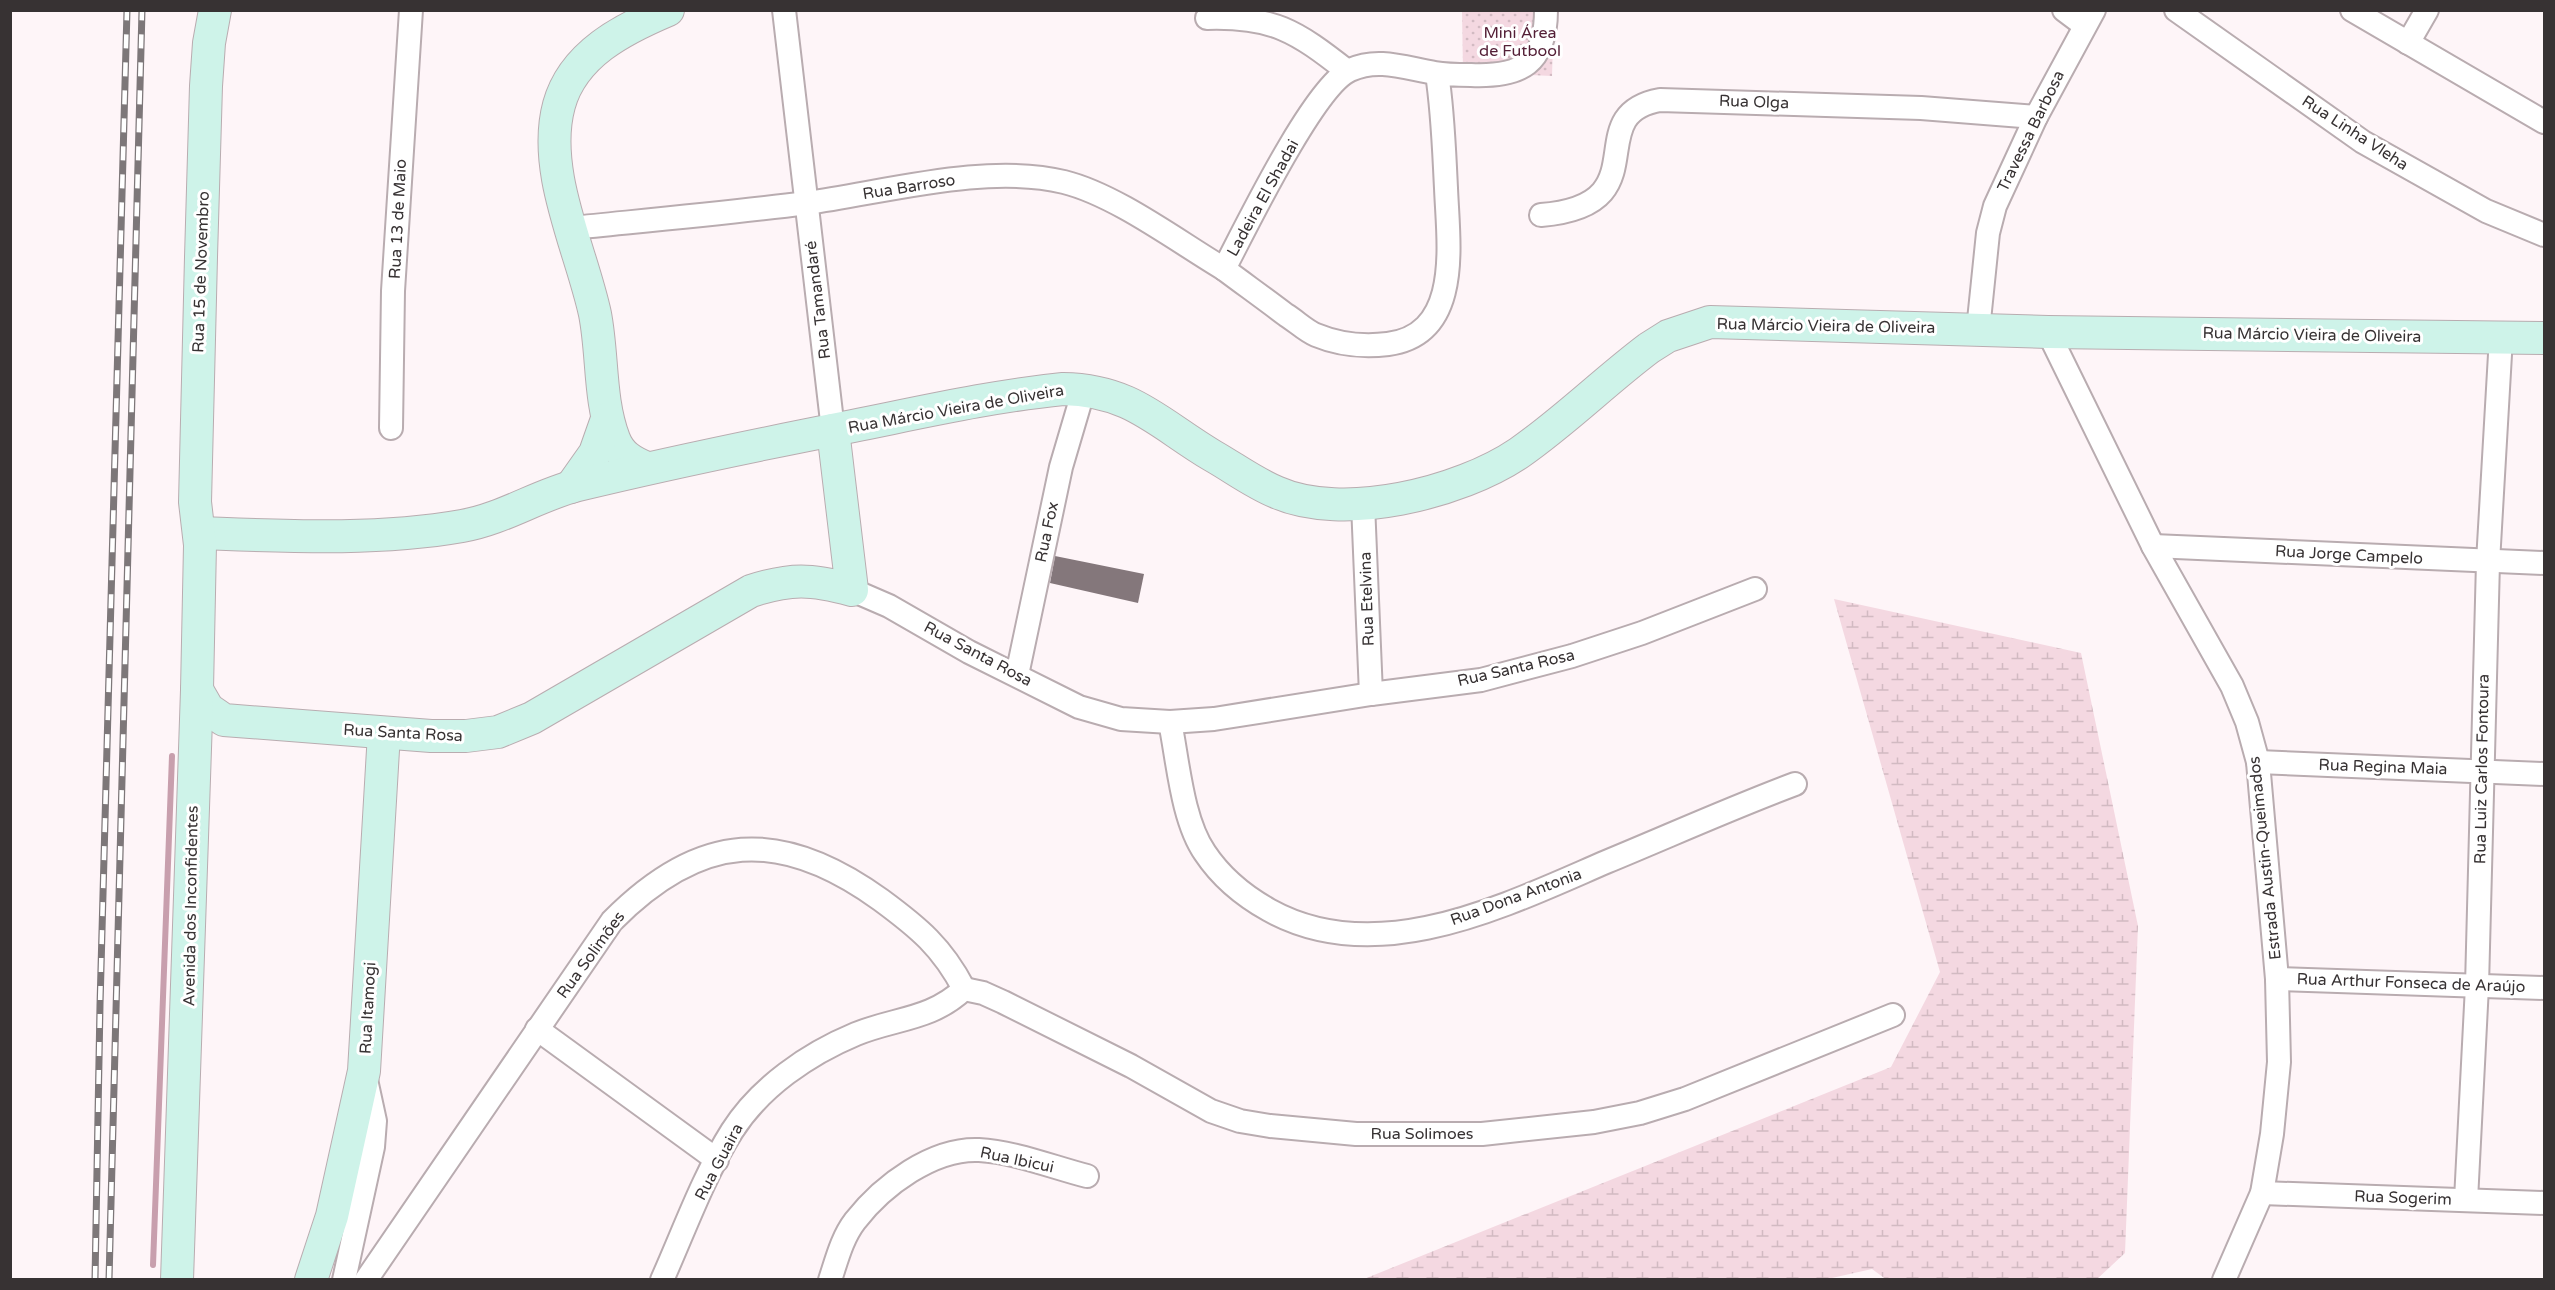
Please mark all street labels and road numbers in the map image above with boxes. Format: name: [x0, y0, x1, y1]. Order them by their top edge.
street label: Travessa Barbosa: [1993, 67, 2069, 195]
street label: Rua Olga: [1719, 91, 1789, 113]
street label: Rua Linha Vleha: [2298, 91, 2412, 175]
street label: Ladeira El Shadai: [1223, 136, 1303, 260]
street label: Rua 13 de Maio: [385, 159, 411, 279]
street label: Rua Barroso: [861, 170, 957, 204]
street label: Rua 15 de Novembro: [188, 191, 214, 353]
street label: Rua Tamandaré: [801, 240, 835, 360]
street label: Rua Márcio Vieira de Oliveira: [1716, 314, 1936, 338]
street label: Rua Márcio Vieira de Oliveira: [2202, 323, 2422, 347]
street label: Rua Márcio Vieira de Oliveira: [846, 380, 1066, 438]
street label: Rua Fox: [1031, 500, 1063, 564]
street label: Rua Jorge Campelo: [2274, 541, 2424, 569]
street label: Rua Etelvina: [1355, 551, 1379, 647]
street label: Rua Santa Rosa: [920, 617, 1036, 691]
street label: Rua Santa Rosa: [1455, 645, 1577, 691]
street label: Rua Luiz Carlos Fontoura: [2470, 674, 2494, 864]
street label: Rua Santa Rosa: [343, 720, 463, 746]
street label: Estrada Austin-Queimados: [2244, 755, 2286, 961]
street label: Rua Regina Maia: [2318, 755, 2448, 779]
street label: Avenida dos Inconfidentes: [179, 805, 203, 1007]
street label: Rua Dona Antonia: [1448, 864, 1584, 930]
street label: Rua Solimões: [553, 907, 629, 1003]
street label: Rua Itamogi: [356, 961, 380, 1055]
street label: Rua Arthur Fonseca de Araújo: [2296, 969, 2526, 997]
street label: Rua Guaira: [690, 1120, 748, 1204]
street label: Rua Solimoes: [1371, 1124, 1474, 1144]
street label: Rua Ibicui: [978, 1142, 1056, 1178]
street label: Rua Sogerim: [2354, 1186, 2452, 1210]

